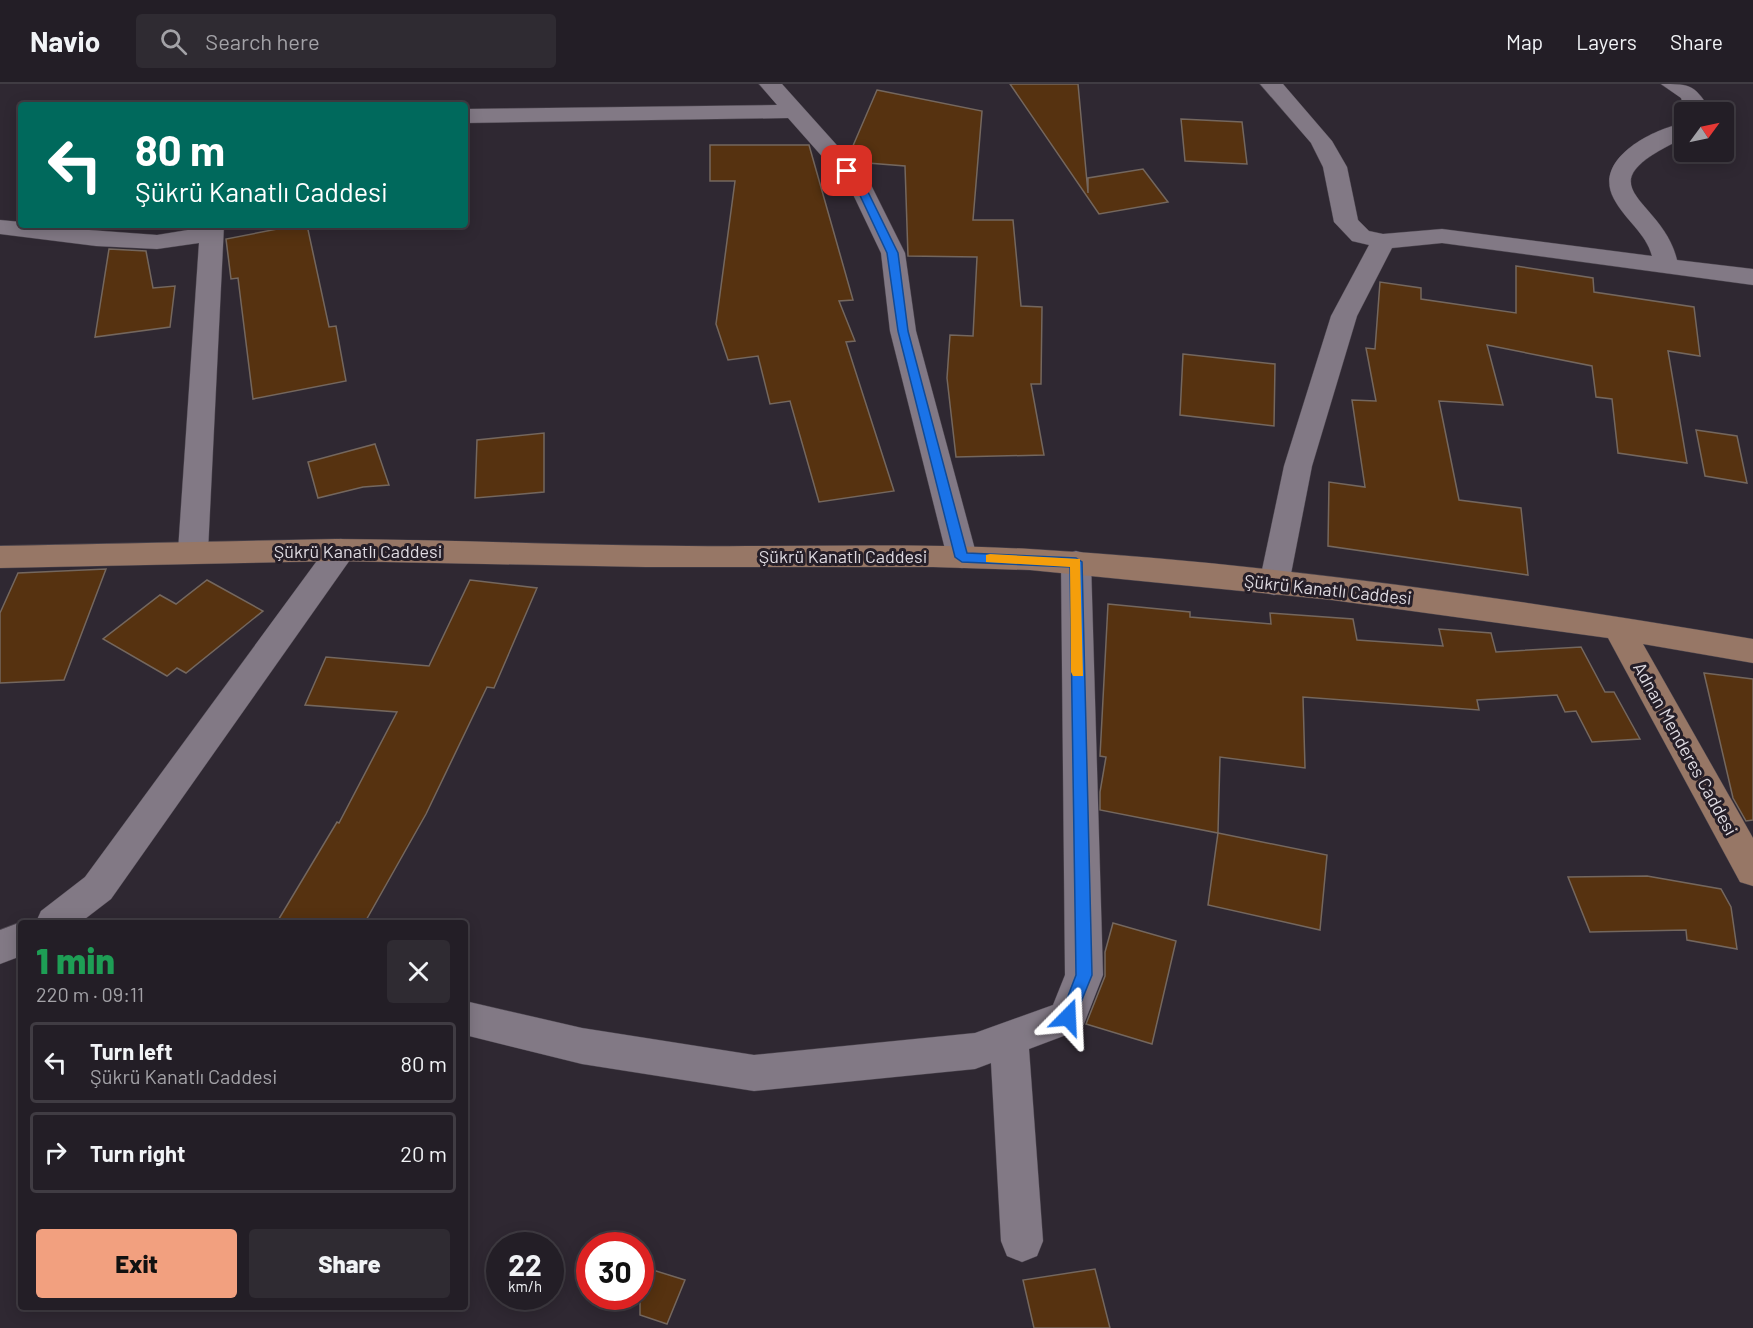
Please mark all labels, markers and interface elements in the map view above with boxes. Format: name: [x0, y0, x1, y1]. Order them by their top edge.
search box: [136, 14, 556, 68]
text: Navio: [30, 24, 100, 58]
icon: search: [157, 25, 190, 58]
text: Search here: [205, 28, 320, 54]
text: Map: [1506, 29, 1543, 54]
text: Layers: [1576, 29, 1637, 54]
text: Share: [1670, 29, 1723, 54]
north arrow: [1674, 102, 1734, 162]
map controls: [1674, 102, 1734, 162]
text: 80 m: [135, 124, 225, 174]
icon: left: [36, 126, 114, 204]
pin: [821, 145, 872, 196]
icon: arrive: [830, 154, 863, 187]
text: Şükrü Kanatlı Caddesi: [135, 175, 388, 207]
street label: Şükrü Kanatlı Caddesi: [274, 540, 442, 562]
street label: Şükrü Kanatlı Caddesi: [759, 545, 927, 567]
street label: Şükrü Kanatlı Caddesi: [1243, 569, 1413, 609]
street label: Adnan Menderes Caddesi: [1629, 658, 1743, 839]
text: 1 min: [36, 938, 115, 981]
button: close: [387, 940, 450, 1003]
text: 220 m · 09:11: [36, 982, 144, 1006]
position arrow: [1036, 985, 1100, 1049]
text: Turn left: [90, 1038, 173, 1064]
icon: left: [39, 1046, 72, 1079]
text: 80 m: [401, 1050, 447, 1076]
text: Şükrü Kanatlı Caddesi: [90, 1064, 277, 1088]
icon: right: [39, 1136, 72, 1169]
text: Turn right: [90, 1140, 185, 1166]
text: 20 m: [400, 1140, 447, 1166]
button: Exit: [36, 1229, 237, 1298]
button: Share: [249, 1229, 450, 1298]
speed limit sign: 30: [576, 1232, 654, 1310]
text: 22: [508, 1246, 542, 1282]
text: km/h: [508, 1277, 542, 1295]

